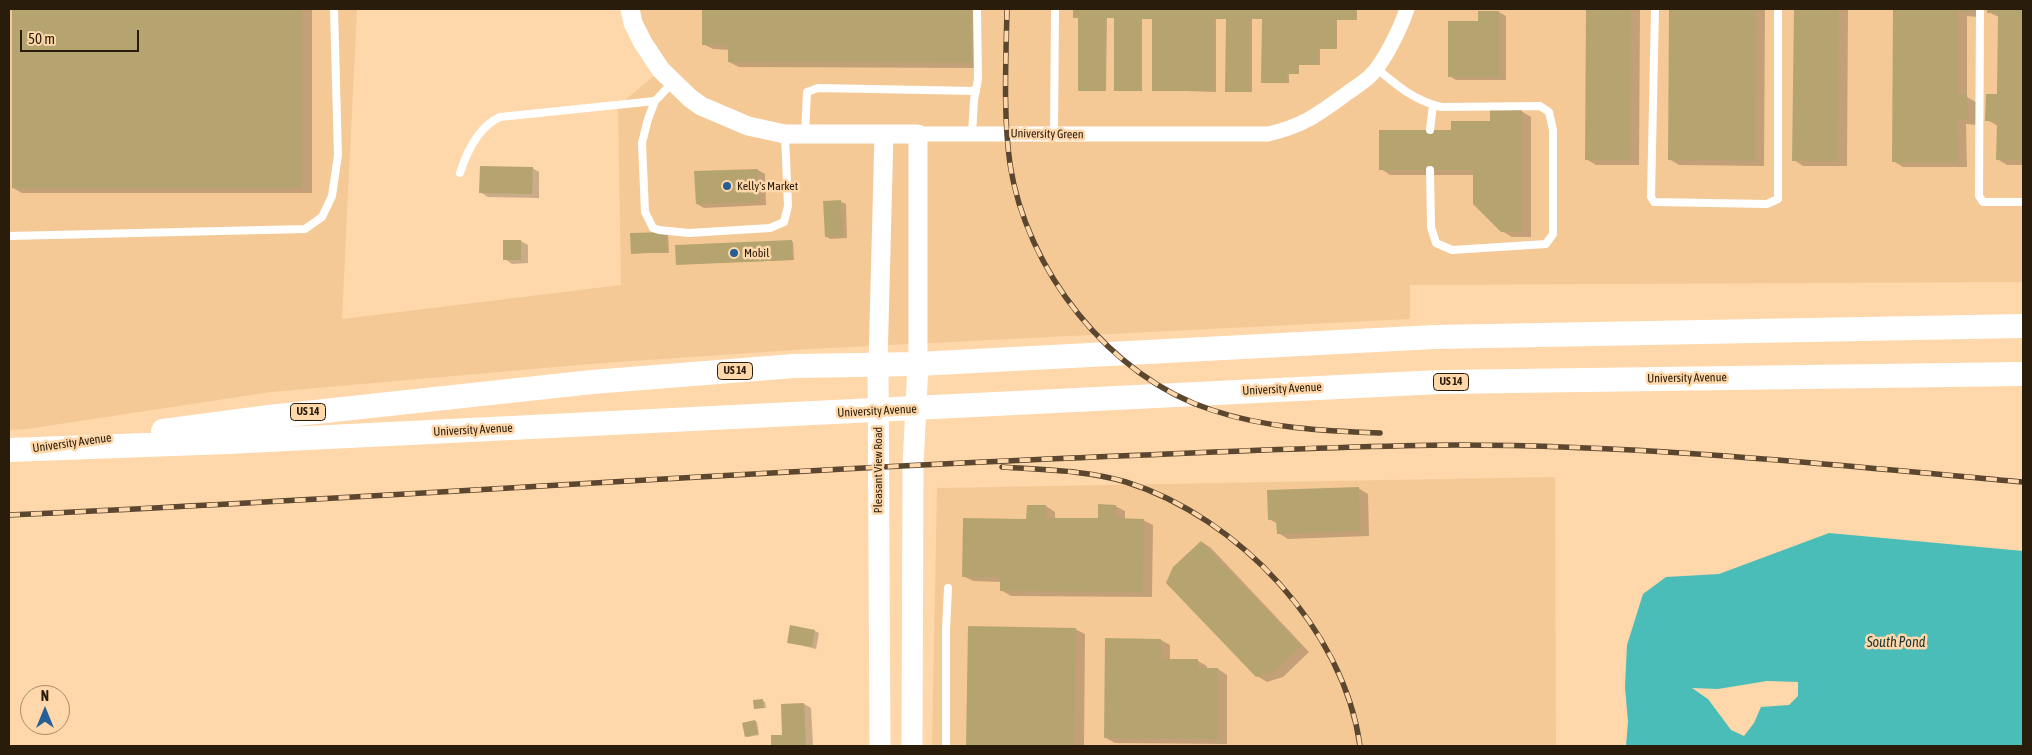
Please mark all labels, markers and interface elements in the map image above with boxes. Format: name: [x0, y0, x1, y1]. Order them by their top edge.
scale bar: [22, 20, 141, 52]
text: 50 m: [28, 30, 55, 47]
street label: University Green: [1010, 126, 1084, 142]
place label: Kelly's Market: [737, 179, 798, 193]
marker: Kelly's Market: [721, 180, 733, 192]
place label: Mobil: [744, 246, 769, 260]
marker: Mobil: [728, 247, 740, 259]
road number: US 14: [718, 362, 752, 380]
street label: University Avenue: [1647, 370, 1727, 386]
road number: US 14: [1434, 374, 1468, 391]
street label: University Avenue: [1242, 380, 1322, 398]
street label: University Avenue: [837, 402, 917, 420]
road number: US 14: [290, 404, 326, 421]
street label: University Avenue: [433, 421, 513, 439]
street label: Pleasant View Road: [871, 427, 885, 513]
street label: University Avenue: [32, 430, 112, 456]
water label: South Pond: [1867, 635, 1925, 651]
north arrow: [20, 685, 70, 735]
text: N: [41, 688, 49, 704]

